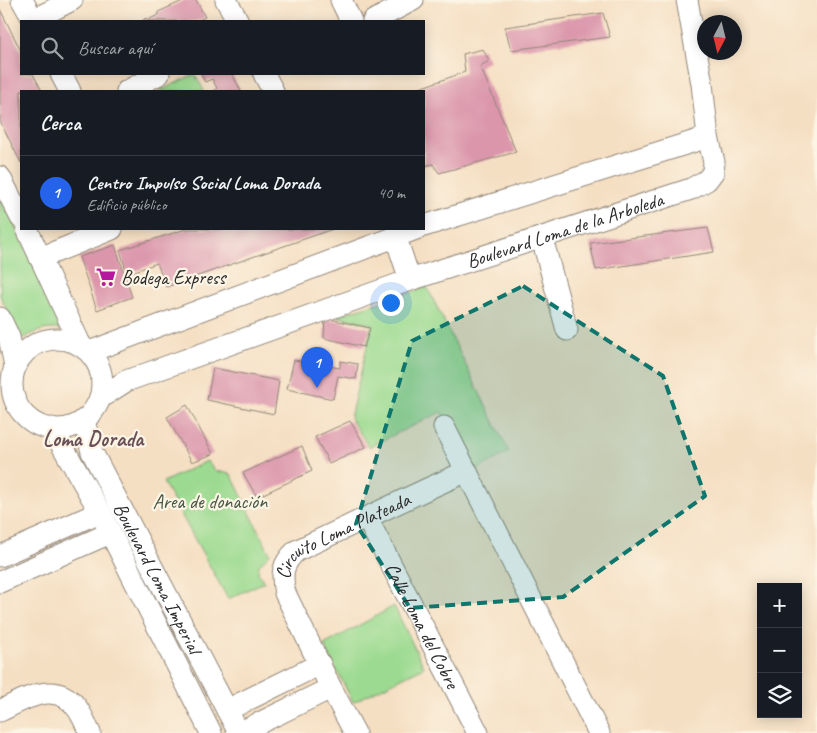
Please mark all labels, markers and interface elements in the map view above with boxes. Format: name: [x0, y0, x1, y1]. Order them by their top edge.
north arrow: [697, 15, 742, 60]
search box: [20, 20, 425, 75]
icon: search: [38, 34, 66, 62]
text: Buscar aquí: [78, 36, 152, 60]
text: Cerca: [40, 110, 81, 136]
text: Centro Impulso Social Loma Dorada: [87, 171, 320, 195]
text: 1: [52, 183, 60, 203]
text: 40 m: [378, 183, 405, 203]
street label: Boulevard Loma de la Arboleda: [463, 186, 668, 273]
text: Edificio público: [87, 195, 166, 215]
place label: Bodega Express: [121, 265, 227, 290]
supermarket icon: Bodega Express: [95, 266, 117, 288]
your location: [378, 290, 404, 316]
pin: 1: [301, 347, 333, 388]
district label: Loma Dorada: [43, 425, 145, 453]
street label: Circuito Loma Plateada: [270, 486, 415, 580]
park label: Area de donación: [153, 489, 268, 514]
street label: Boulevard Loma Imperial: [108, 498, 209, 661]
street label: Calle Loma del Cobre: [380, 558, 466, 694]
map controls: [757, 583, 802, 718]
button: +: [757, 583, 802, 628]
button: −: [757, 628, 802, 673]
button: layers: [757, 673, 802, 718]

